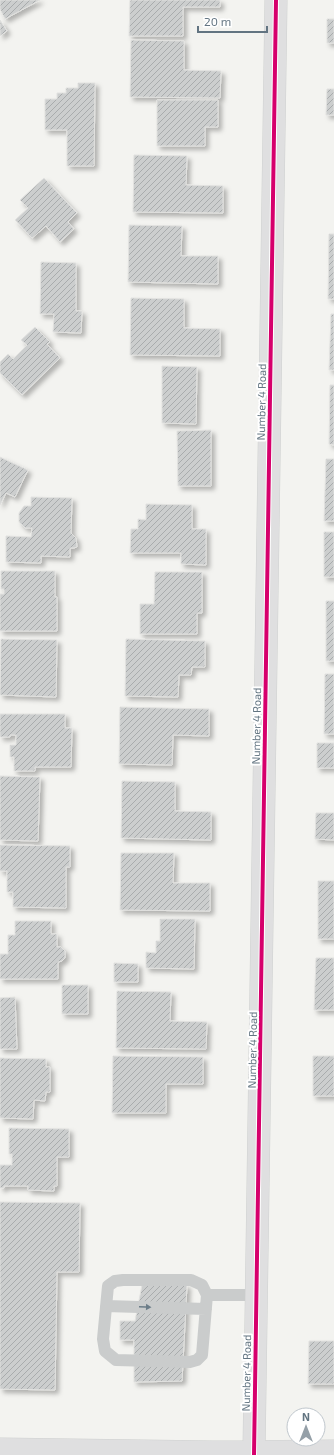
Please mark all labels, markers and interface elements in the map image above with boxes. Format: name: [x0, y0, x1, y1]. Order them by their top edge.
scale bar: [198, 8, 267, 34]
text: 20 m: [204, 14, 231, 28]
street label: Number 4 Road: [254, 363, 268, 441]
street label: Number 4 Road: [249, 687, 263, 765]
street label: Number 4 Road: [245, 1011, 259, 1089]
one-way arrow: [139, 1304, 151, 1311]
street label: Number 4 Road: [239, 1334, 253, 1412]
north arrow: [286, 1407, 326, 1447]
text: N: [302, 1410, 310, 1423]

